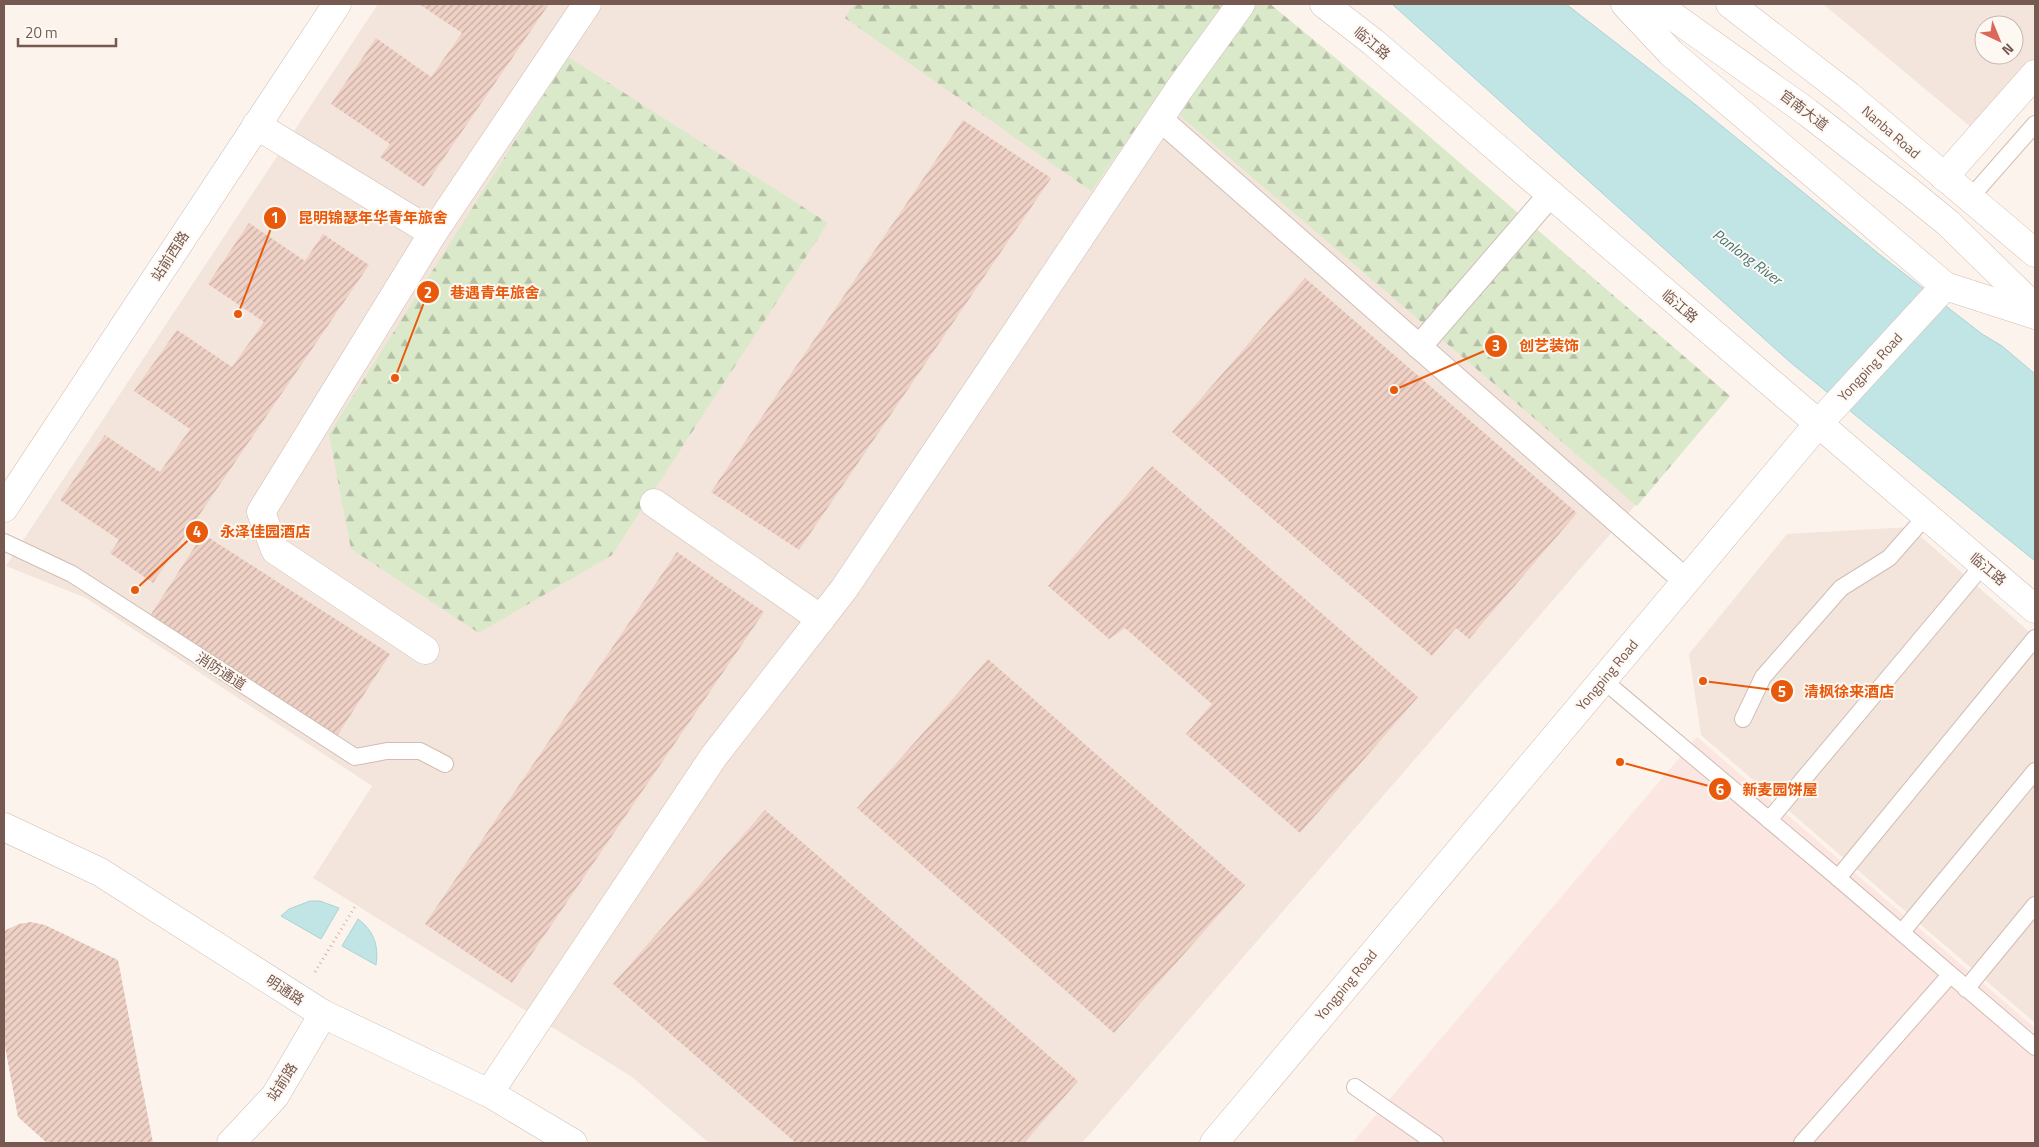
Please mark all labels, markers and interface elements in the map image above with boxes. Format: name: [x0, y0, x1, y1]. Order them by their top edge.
scale bar: [18, 15, 115, 47]
north arrow: [1974, 15, 2024, 65]
text: 20 m: [25, 21, 58, 44]
street label: 临江路: [1349, 21, 1395, 64]
text: N: [1998, 39, 2019, 61]
street label: 官南大道: [1776, 84, 1833, 135]
street label: Nanba Road: [1857, 100, 1925, 163]
callout: 昆明锦瑟年华青年旅舍: [263, 203, 458, 233]
text: 1: [271, 206, 279, 229]
text: 昆明锦瑟年华青年旅舍: [298, 206, 448, 229]
water label: Panlong River: [1708, 223, 1789, 292]
street label: 站前西路: [146, 227, 194, 285]
callout: 巷遇青年旅舍: [415, 277, 550, 307]
text: 2: [424, 281, 432, 304]
text: 巷遇青年旅舍: [450, 281, 540, 304]
street label: 临江路: [1658, 284, 1703, 327]
street label: Yongping Road: [1832, 328, 1907, 406]
callout: 创艺装饰: [1484, 331, 1589, 361]
text: 3: [1492, 334, 1500, 357]
text: 创艺装饰: [1519, 334, 1579, 357]
callout: 永泽佳园酒店: [185, 517, 320, 547]
text: 4: [193, 520, 201, 543]
text: 永泽佳园酒店: [220, 520, 310, 543]
street label: 临江路: [1965, 547, 2011, 590]
street label: Yongping Road: [1571, 635, 1643, 715]
street label: 消防通道: [192, 647, 250, 695]
callout: 清枫徐来酒店: [1769, 676, 1904, 706]
text: 5: [1778, 680, 1786, 703]
text: 清枫徐来酒店: [1804, 680, 1894, 703]
callout: 新麦园饼屋: [1707, 774, 1827, 804]
text: 6: [1716, 778, 1724, 801]
text: 新麦园饼屋: [1742, 778, 1818, 801]
street label: Yongping Road: [1310, 945, 1382, 1025]
street label: 明通路: [262, 969, 309, 1010]
street label: 站前路: [261, 1058, 302, 1105]

